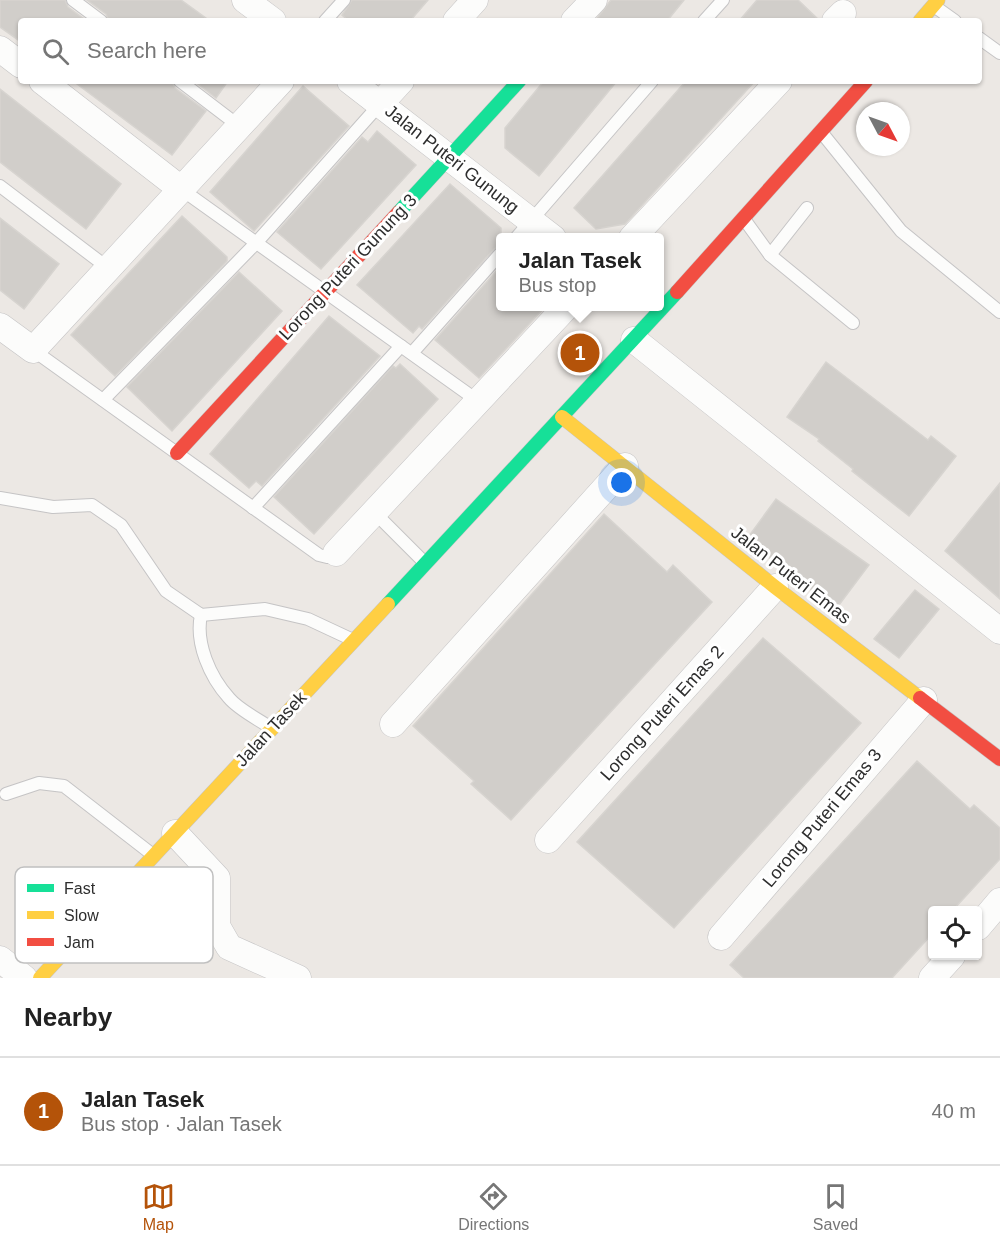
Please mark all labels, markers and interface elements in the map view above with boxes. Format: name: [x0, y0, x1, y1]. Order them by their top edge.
search box: [18, 18, 982, 84]
icon: search: [39, 35, 72, 68]
text: Search here: [87, 38, 207, 63]
street label: Jalan Puteri Gunung: [381, 101, 523, 217]
north arrow: [856, 102, 910, 156]
street label: Lorong Puteri Gunung 3: [275, 190, 421, 344]
popup: [496, 233, 664, 311]
text: Jalan Tasek: [518, 248, 642, 273]
text: Bus stop: [518, 274, 596, 296]
pin: 1: [560, 330, 600, 376]
your location: [607, 468, 636, 497]
street label: Jalan Puteri Emas: [727, 522, 855, 628]
street label: Lorong Puteri Emas 2: [596, 642, 728, 784]
street label: Jalan Tasek: [231, 687, 311, 770]
street label: Lorong Puteri Emas 3: [758, 745, 886, 891]
legend: [15, 867, 213, 963]
text: Fast: [64, 880, 96, 897]
map controls: [928, 906, 982, 960]
button: locate: [928, 906, 982, 960]
text: Slow: [64, 907, 99, 924]
text: Jam: [64, 934, 94, 951]
text: Nearby: [24, 1002, 112, 1032]
text: Jalan Tasek: [81, 1087, 204, 1112]
text: 1: [38, 1100, 49, 1122]
text: 40 m: [932, 1100, 976, 1122]
text: Bus stop · Jalan Tasek: [81, 1113, 282, 1135]
tab: Map: [142, 1180, 175, 1234]
tab: Directions: [458, 1180, 529, 1234]
tab: Saved: [813, 1180, 858, 1234]

